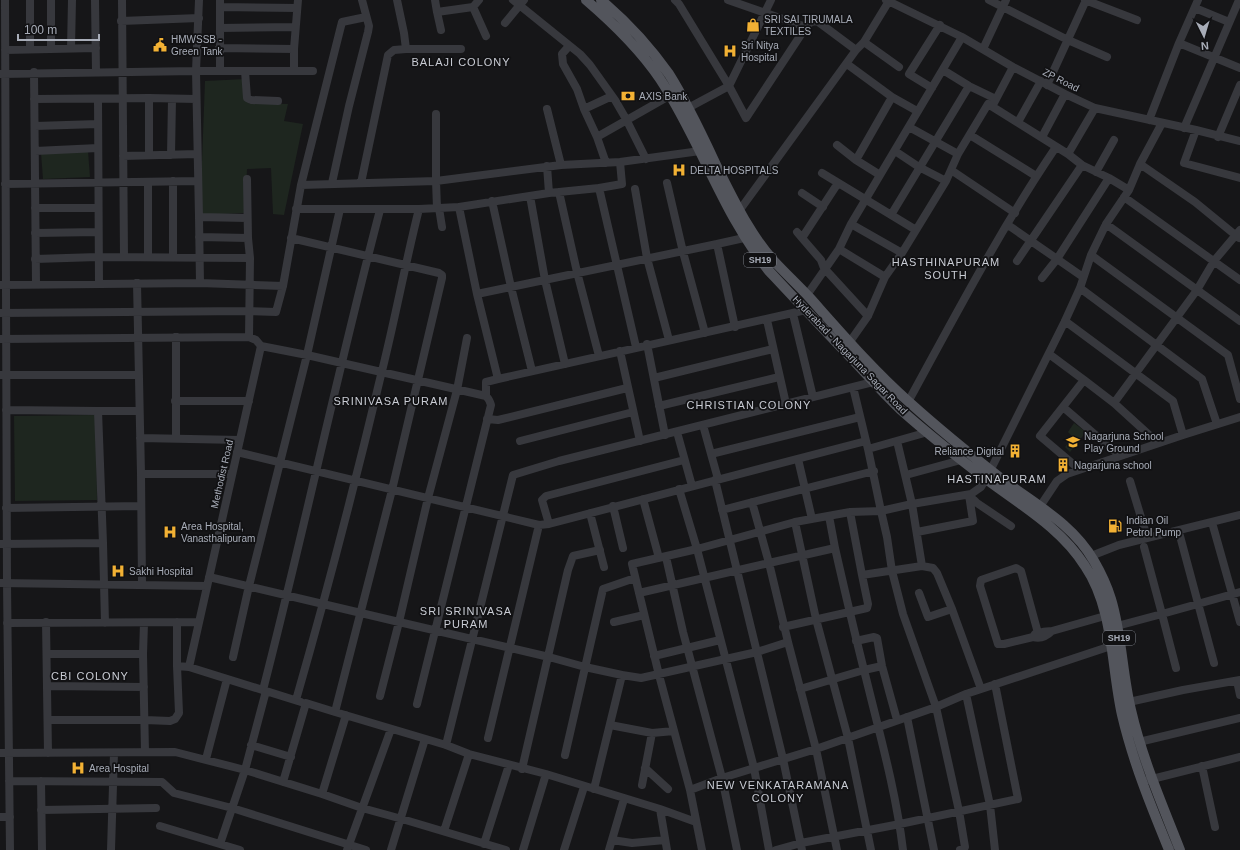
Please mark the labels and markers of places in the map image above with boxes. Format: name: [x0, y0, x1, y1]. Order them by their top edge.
place label: SRI SAI TIRUMALA TEXTILES: [764, 14, 853, 37]
shop icon: SRI SAI TIRUMALA TEXTILES: [745, 17, 761, 33]
place label: HMWSSB - Green Tank: [171, 34, 224, 57]
public building icon: HMWSSB - Green Tank: [152, 37, 168, 53]
place label: Sri Nitya Hospital: [741, 40, 779, 63]
hospital icon: Sri Nitya Hospital: [722, 43, 738, 59]
bank icon: AXIS Bank: [620, 88, 636, 104]
place label: AXIS Bank: [639, 91, 688, 102]
hospital icon: DELTA HOSPITALS: [671, 162, 687, 178]
place label: DELTA HOSPITALS: [690, 165, 779, 176]
place label: Nagarjuna School Play Ground: [1084, 431, 1164, 454]
school or university icon: Nagarjuna School Play Ground: [1065, 434, 1081, 450]
building icon: Reliance Digital: [1007, 443, 1023, 459]
place label: Reliance Digital: [935, 446, 1004, 457]
building icon: Nagarjuna school: [1055, 457, 1071, 473]
place label: Nagarjuna school: [1074, 460, 1152, 471]
place label: Indian Oil Petrol Pump: [1126, 515, 1181, 538]
fuel station icon: Indian Oil Petrol Pump: [1107, 518, 1123, 534]
place label: Area Hospital, Vanasthalipuram: [181, 521, 255, 544]
hospital icon: Area Hospital, Vanasthalipuram: [162, 524, 178, 540]
hospital icon: Sakhi Hospital: [110, 563, 126, 579]
place label: Sakhi Hospital: [129, 566, 193, 577]
hospital icon: Area Hospital: [70, 760, 86, 776]
place label: Area Hospital: [89, 763, 149, 774]

